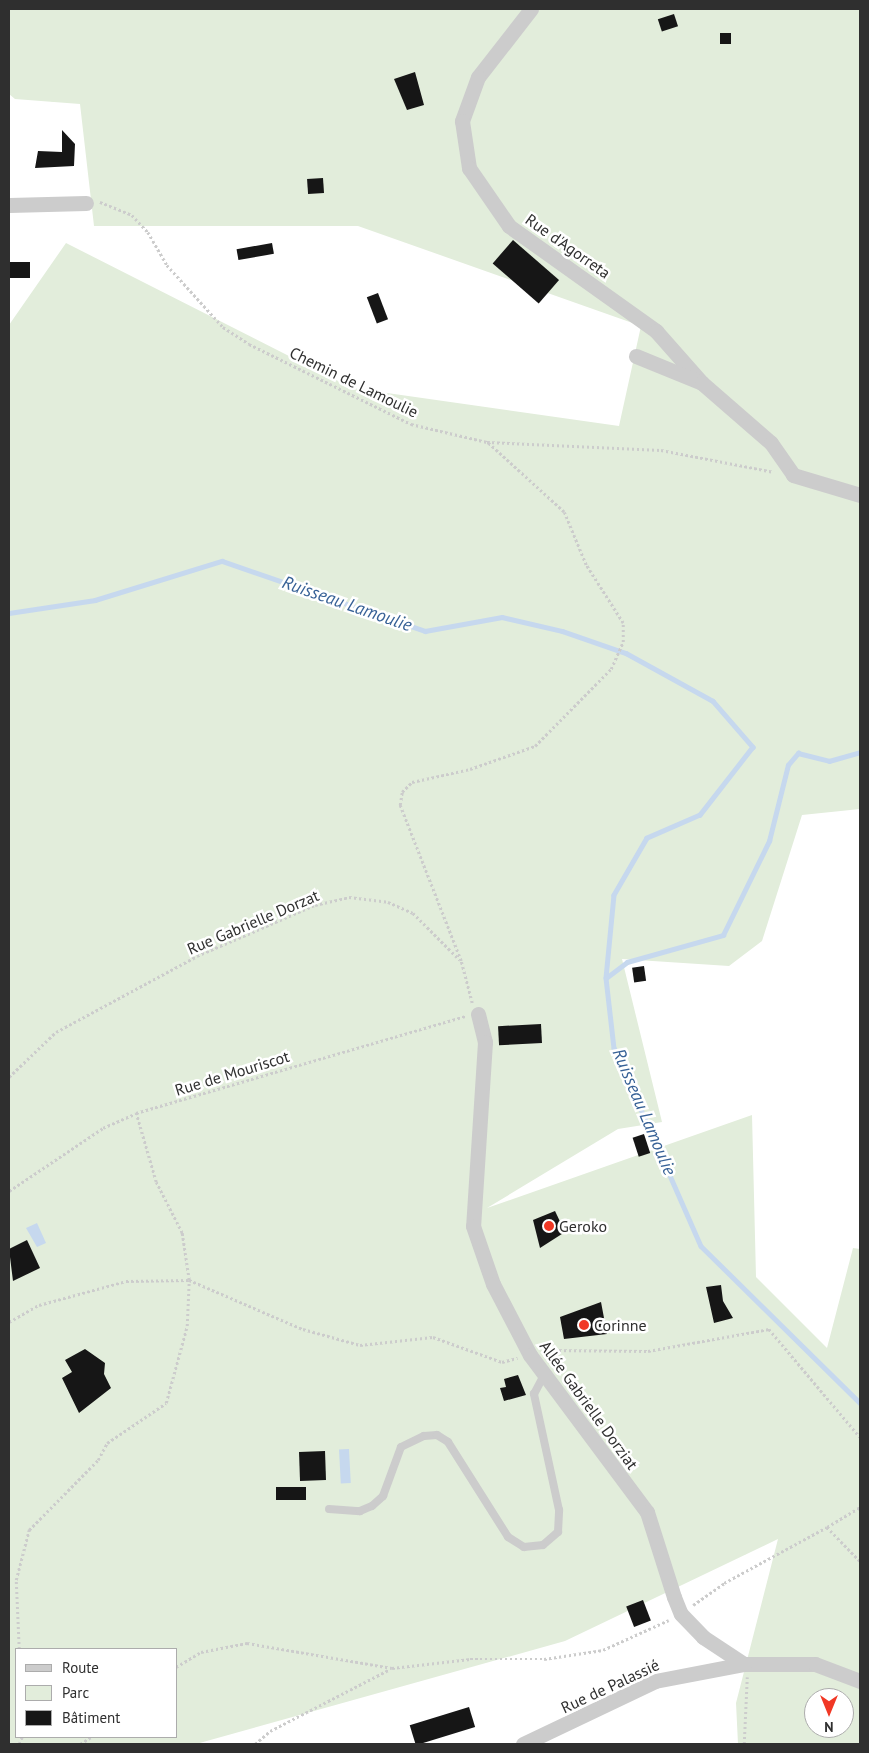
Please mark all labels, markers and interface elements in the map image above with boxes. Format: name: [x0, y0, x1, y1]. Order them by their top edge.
street label: Rue d'Agorreta: [522, 210, 614, 282]
street label: Chemin de Lamoulie: [287, 343, 421, 421]
water label: Ruisseau Lamoulie: [279, 572, 415, 636]
street label: Rue Gabrielle Dorzat: [184, 886, 322, 958]
water label: Ruisseau Lamoulie: [608, 1045, 680, 1179]
street label: Rue de Mouriscot: [173, 1046, 291, 1100]
place label: Geroko: [559, 1216, 607, 1236]
marker: Geroko: [543, 1220, 555, 1232]
place label: Corinne: [594, 1315, 647, 1335]
marker: Corinne: [578, 1319, 590, 1331]
street label: Allée Gabrielle Dorziat: [536, 1337, 642, 1473]
legend: [15, 1648, 178, 1738]
street label: Rue de Palassié: [558, 1655, 662, 1717]
text: Route: [62, 1658, 99, 1677]
text: Parc: [62, 1683, 89, 1702]
north arrow: [804, 1688, 854, 1738]
text: Bâtiment: [62, 1708, 120, 1727]
text: N: [824, 1718, 834, 1736]

